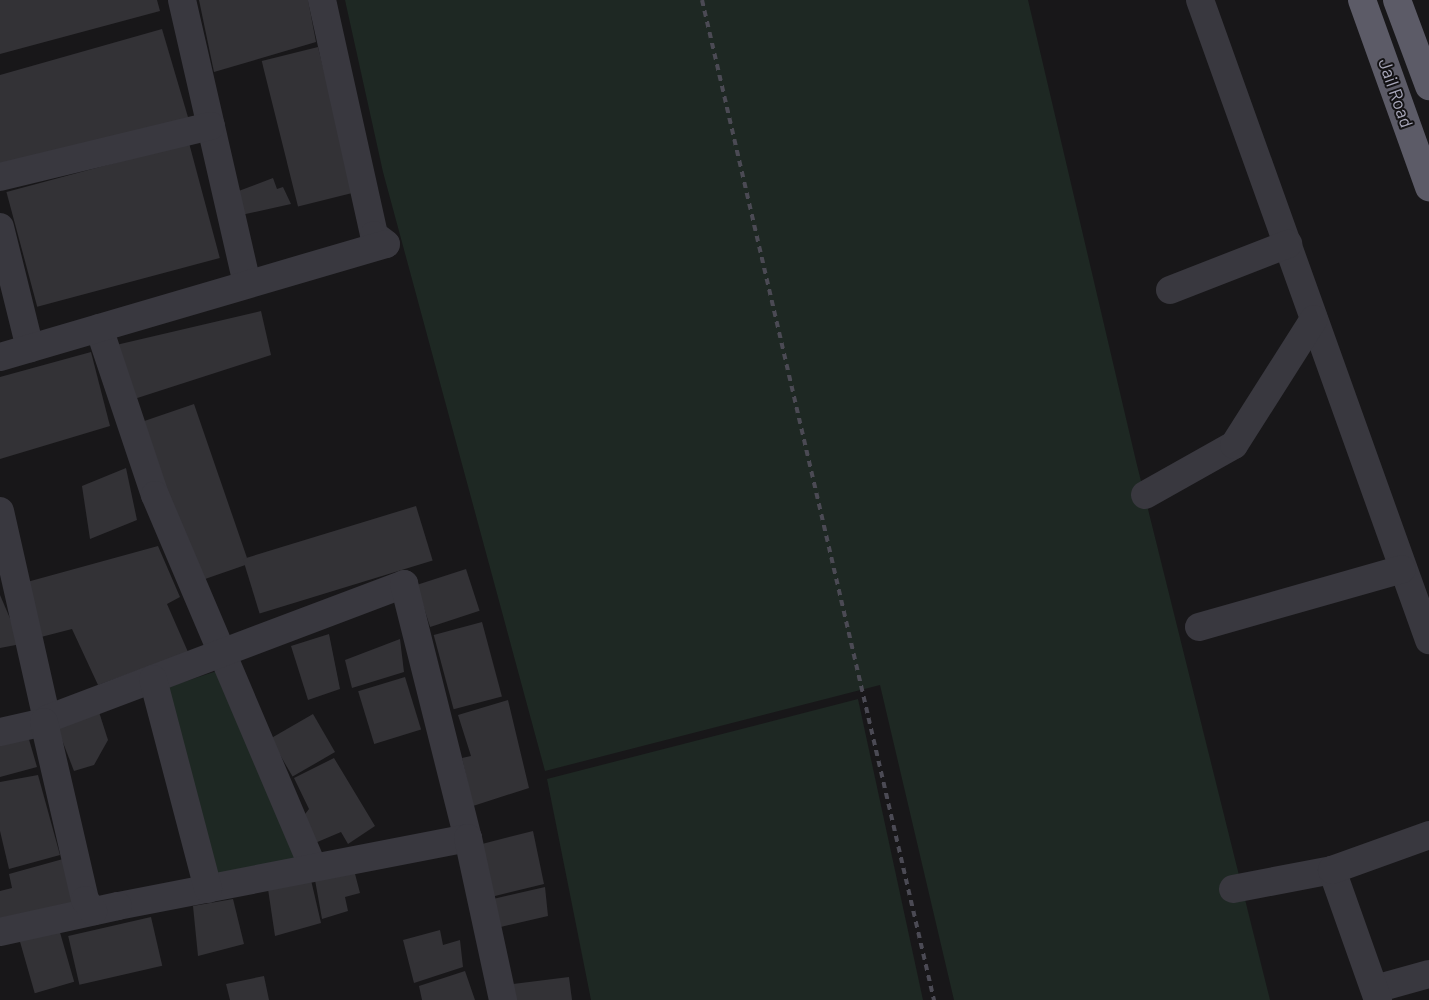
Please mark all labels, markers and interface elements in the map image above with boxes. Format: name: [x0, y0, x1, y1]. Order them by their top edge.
street label: Jail Road: [1374, 56, 1418, 130]

